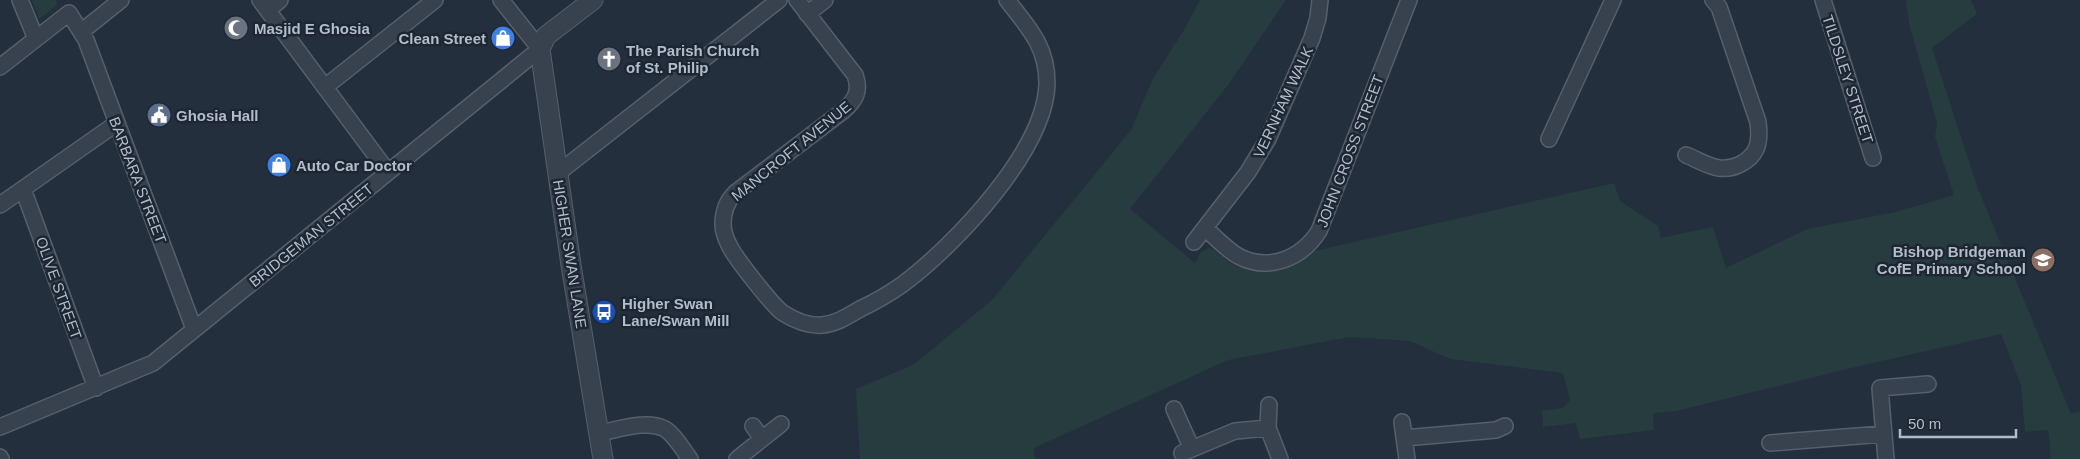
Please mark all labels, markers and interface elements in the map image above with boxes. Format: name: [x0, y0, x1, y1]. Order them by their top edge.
street label: TILDSLEY STREET: [1819, 13, 1877, 145]
mosque icon: Masjid E Ghosia: [223, 15, 249, 41]
place label: Masjid E Ghosia: [254, 20, 371, 37]
shop icon: Clean Street: [490, 25, 516, 51]
place label: Clean Street: [398, 30, 486, 47]
place label: The Parish Church of St. Philip: [626, 42, 759, 76]
street label: VERNHAM WALK: [1250, 44, 1316, 160]
church icon: The Parish Church of St. Philip: [596, 46, 622, 72]
street label: JOHN CROSS STREET: [1313, 72, 1387, 230]
street label: MANCROFT AVENUE: [728, 98, 854, 204]
public building icon: Ghosia Hall: [146, 102, 172, 128]
place label: Ghosia Hall: [176, 107, 259, 124]
street label: BARBARA STREET: [106, 114, 170, 246]
shop icon: Auto Car Doctor: [266, 152, 292, 178]
place label: Auto Car Doctor: [296, 157, 412, 174]
street label: HIGHER SWAN LANE: [550, 178, 590, 330]
street label: BRIDGEMAN STREET: [246, 180, 376, 290]
street label: OLIVE STREET: [33, 235, 85, 341]
place label: Bishop Bridgeman CofE Primary School: [1877, 243, 2026, 277]
school or university icon: Bishop Bridgeman CofE Primary School: [2030, 247, 2056, 273]
place label: Higher Swan Lane/Swan Mill: [622, 295, 730, 329]
bus stop icon: Higher Swan Lane/Swan Mill: [591, 299, 617, 325]
scale bar: [1900, 406, 2016, 438]
text: 50 m: [1908, 415, 1941, 432]

